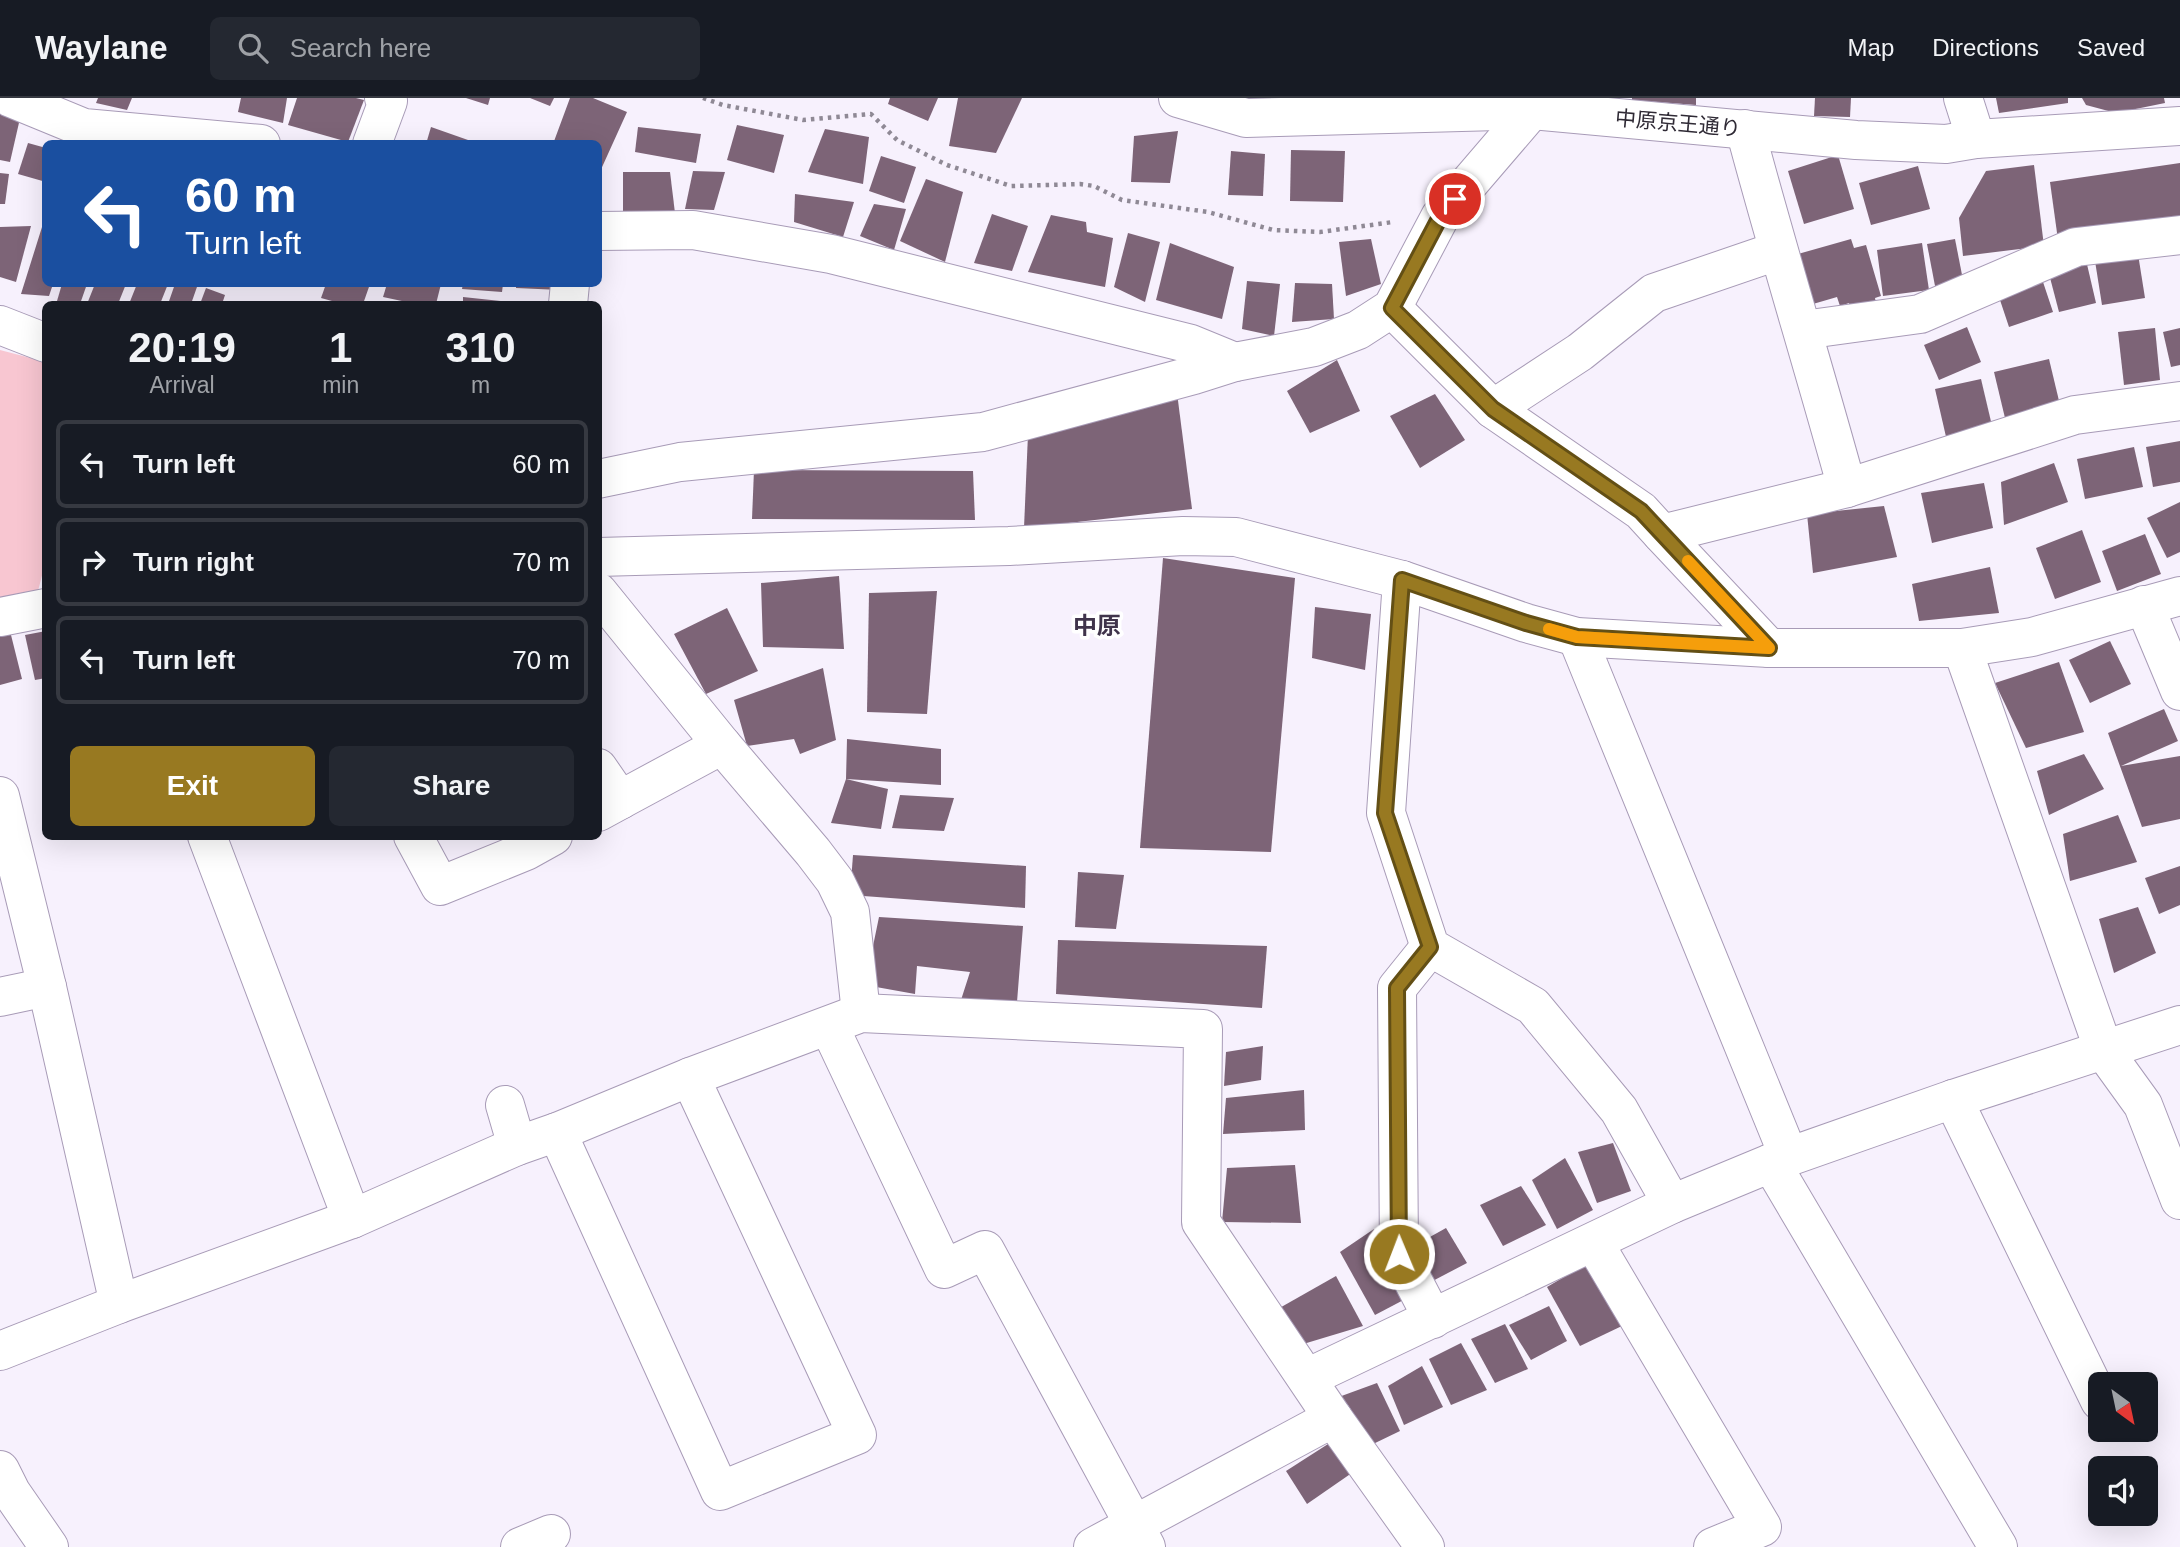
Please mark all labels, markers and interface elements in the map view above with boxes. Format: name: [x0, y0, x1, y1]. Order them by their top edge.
search box: [210, 17, 700, 80]
text: Waylane: [35, 29, 168, 66]
icon: search: [234, 29, 272, 67]
text: Search here: [290, 33, 431, 63]
text: Map: [1848, 34, 1894, 61]
text: Directions: [1932, 34, 2039, 61]
text: Saved: [2077, 34, 2145, 61]
street label: 中原京王通り: [1614, 106, 1742, 140]
icon: left: [70, 168, 161, 259]
text: 60 m: [185, 168, 297, 222]
pin: [1425, 169, 1485, 229]
icon: arrive: [1436, 180, 1474, 218]
text: Turn left: [185, 225, 301, 261]
text: 20:19: [128, 324, 236, 371]
text: 1: [329, 324, 352, 371]
text: 310: [446, 324, 516, 371]
text: Arrival: [149, 372, 215, 398]
text: min: [322, 372, 359, 398]
text: m: [471, 372, 490, 398]
icon: left: [74, 445, 112, 483]
text: Turn left: [133, 449, 235, 479]
text: 60 m: [512, 449, 570, 479]
icon: right: [74, 543, 112, 581]
text: Turn right: [133, 547, 254, 577]
text: 70 m: [512, 547, 570, 577]
district label: 中原: [1073, 612, 1121, 639]
icon: left: [74, 641, 112, 679]
text: Turn left: [133, 645, 235, 675]
text: 70 m: [512, 645, 570, 675]
button: Exit: [70, 746, 315, 826]
button: Share: [329, 746, 574, 826]
position arrow: [1362, 1217, 1436, 1291]
north arrow: [2088, 1372, 2158, 1442]
map controls: [2088, 1372, 2158, 1526]
button: sound: [2088, 1456, 2158, 1526]

